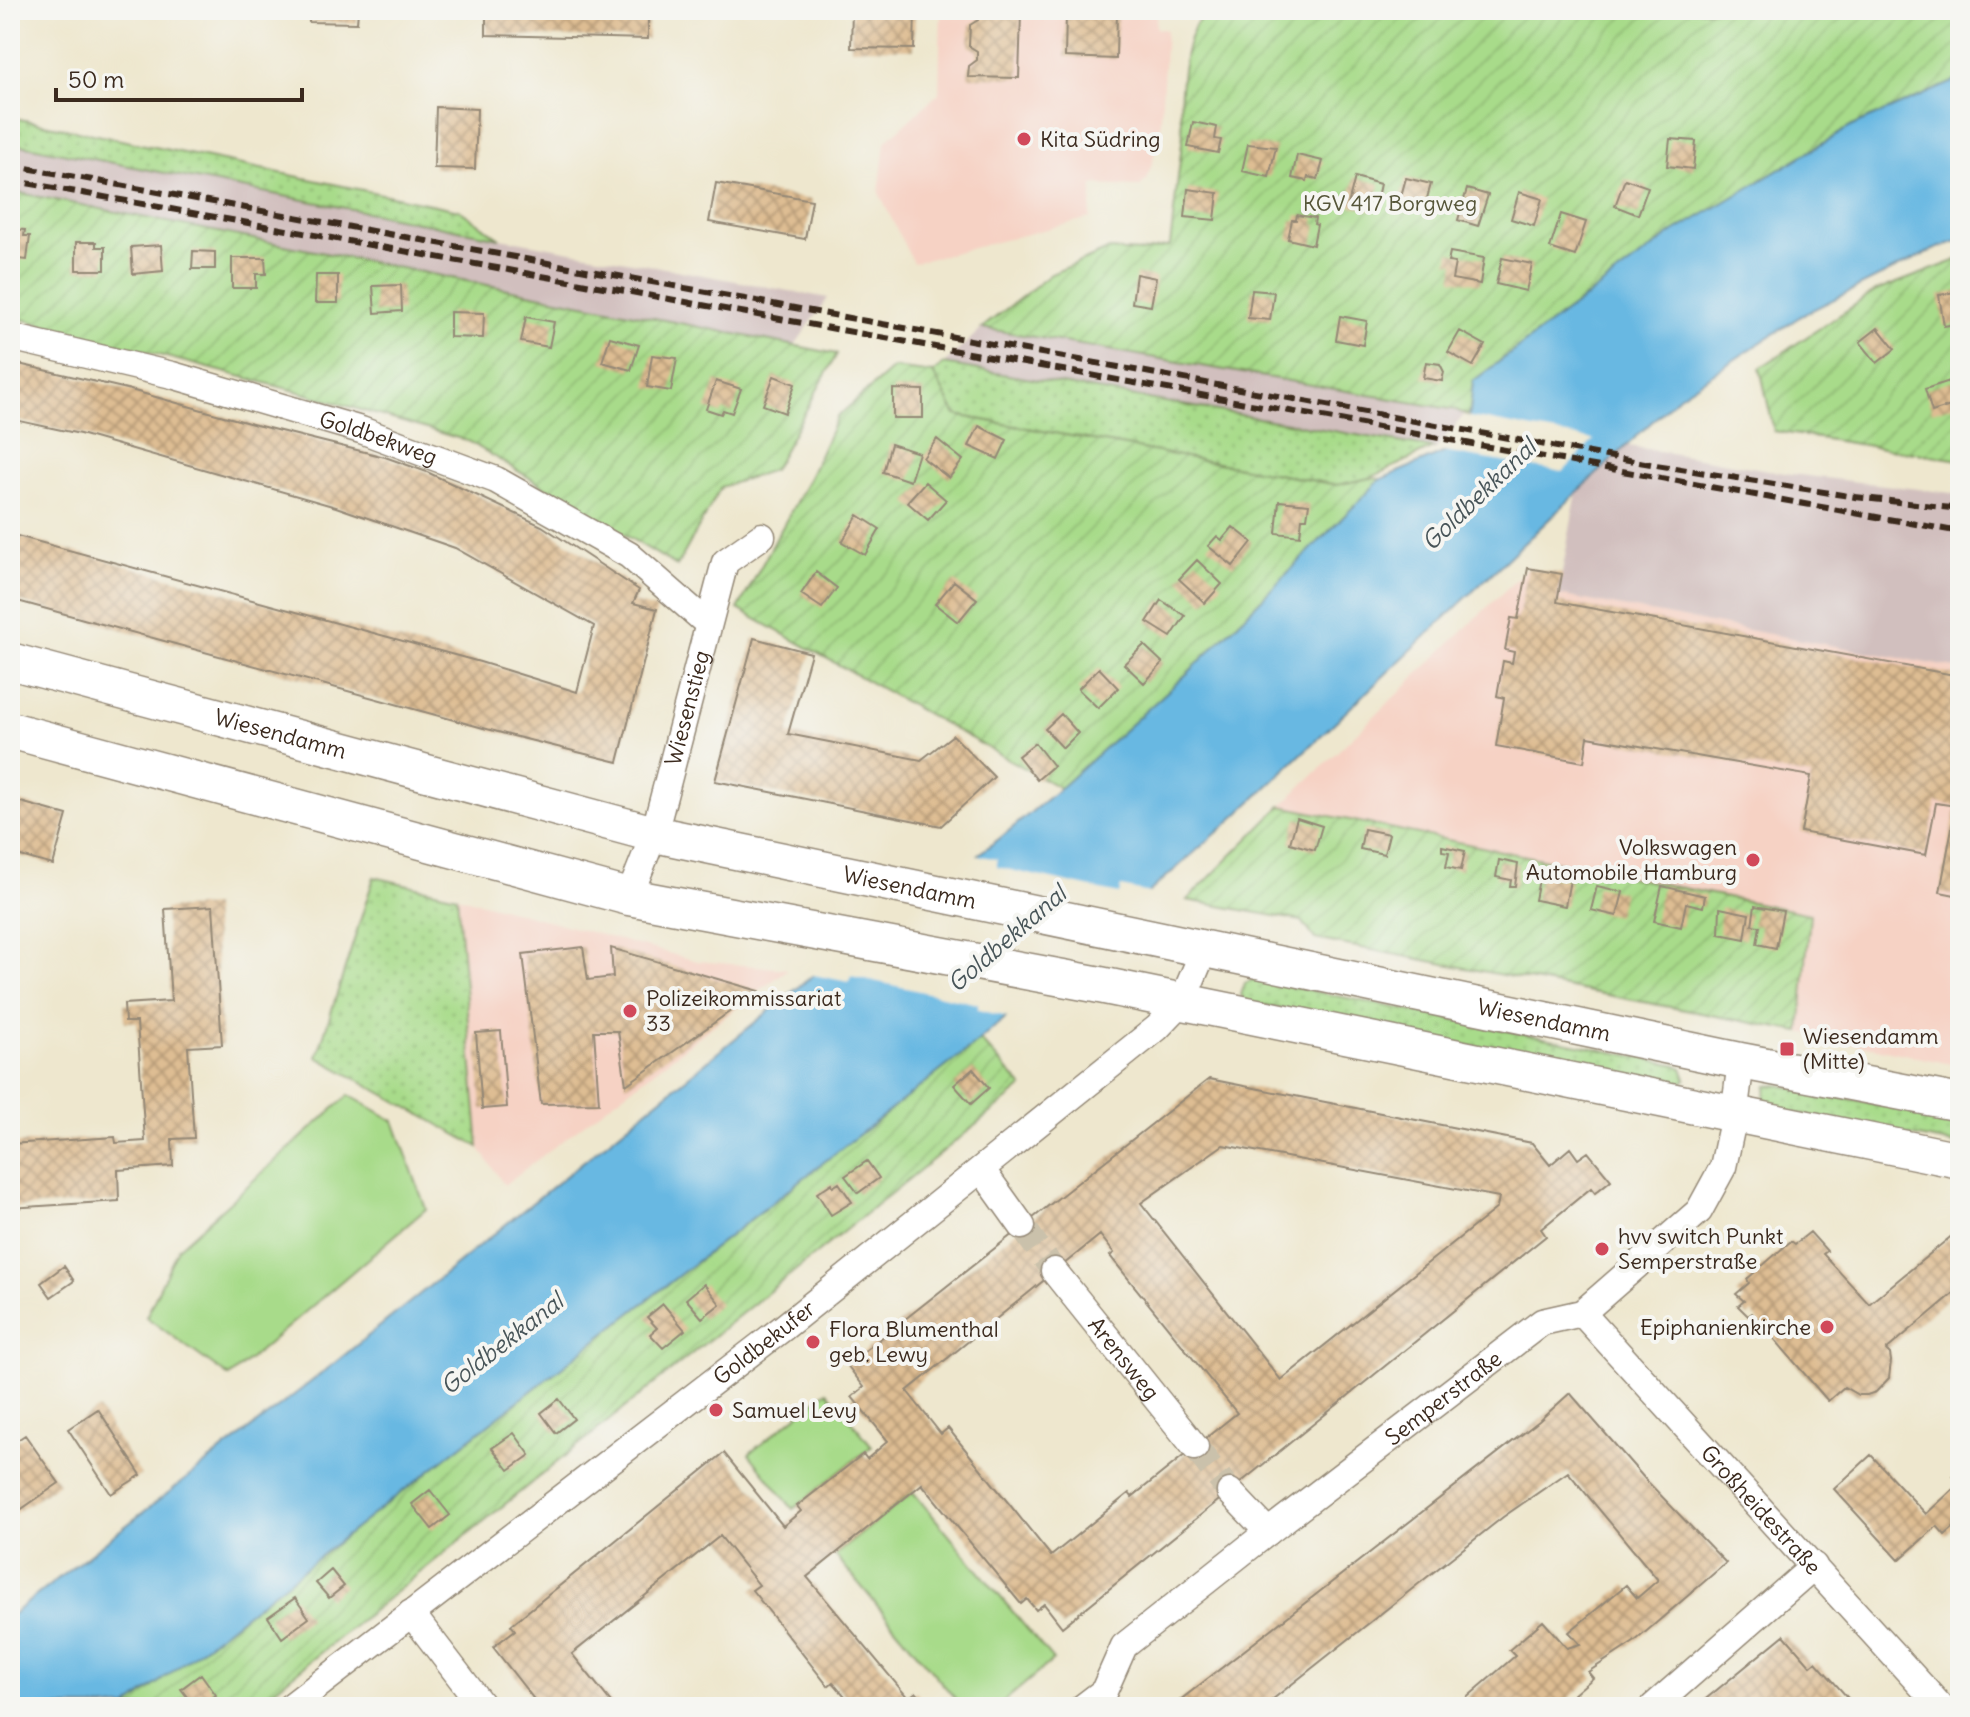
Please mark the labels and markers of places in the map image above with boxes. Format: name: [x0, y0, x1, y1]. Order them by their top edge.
place label: Kita Südring: [1040, 125, 1161, 153]
marker: Kita Südring: [1015, 130, 1033, 148]
place label: Volkswagen Automobile Hamburg: [1526, 833, 1737, 886]
marker: Volkswagen Automobile Hamburg: [1744, 851, 1762, 869]
place label: Polizeikommissariat 33: [646, 984, 841, 1037]
marker: Polizeikommissariat 33: [621, 1002, 639, 1020]
place label: Wiesendamm (Mitte): [1803, 1022, 1938, 1075]
marker: Wiesendamm (Mitte): [1778, 1040, 1796, 1058]
place label: hvv switch Punkt Semperstraße: [1618, 1222, 1783, 1275]
marker: hvv switch Punkt Semperstraße: [1593, 1240, 1611, 1258]
place label: Epiphanienkirche: [1640, 1313, 1811, 1341]
place label: Flora Blumenthal geb. Lewy: [829, 1315, 999, 1368]
marker: Epiphanienkirche: [1818, 1318, 1836, 1336]
marker: Flora Blumenthal geb. Lewy: [804, 1333, 822, 1351]
place label: Samuel Levy: [732, 1396, 857, 1424]
marker: Samuel Levy: [707, 1401, 725, 1419]

